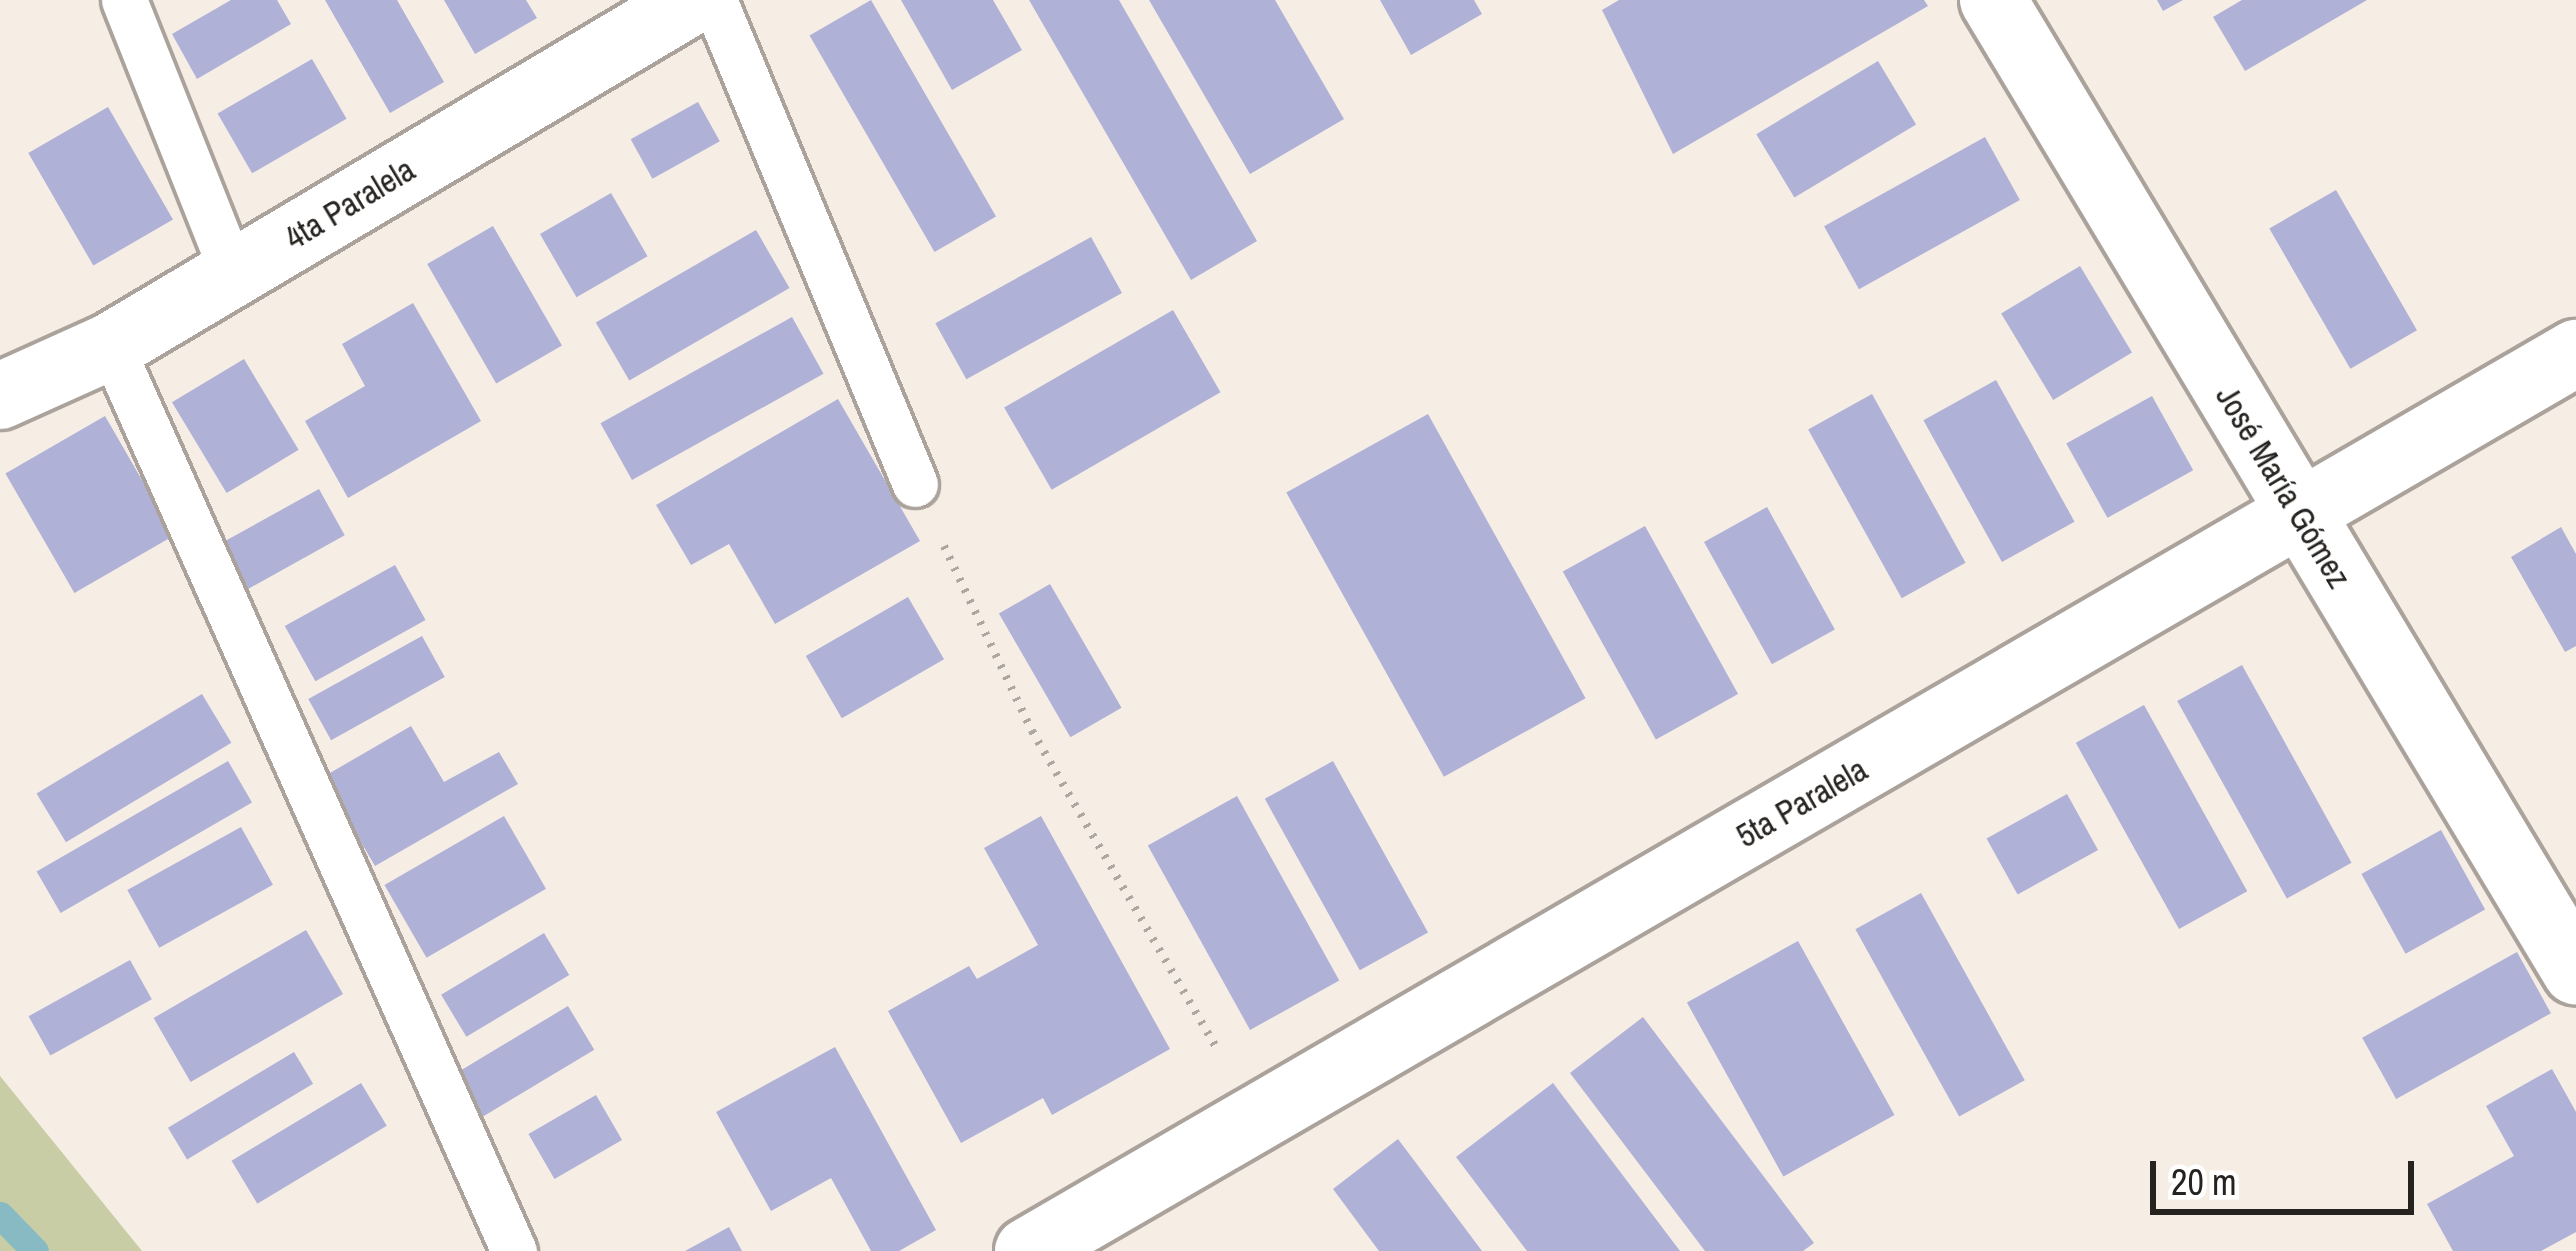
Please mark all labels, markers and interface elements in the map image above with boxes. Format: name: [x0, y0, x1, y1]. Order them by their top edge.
street label: 4ta Paralela: [278, 150, 422, 258]
street label: José María Gómez: [2207, 379, 2359, 595]
street label: 5ta Paralela: [1730, 750, 1874, 856]
scale bar: [2156, 1137, 2420, 1211]
text: 20 m: [2171, 1158, 2237, 1206]

